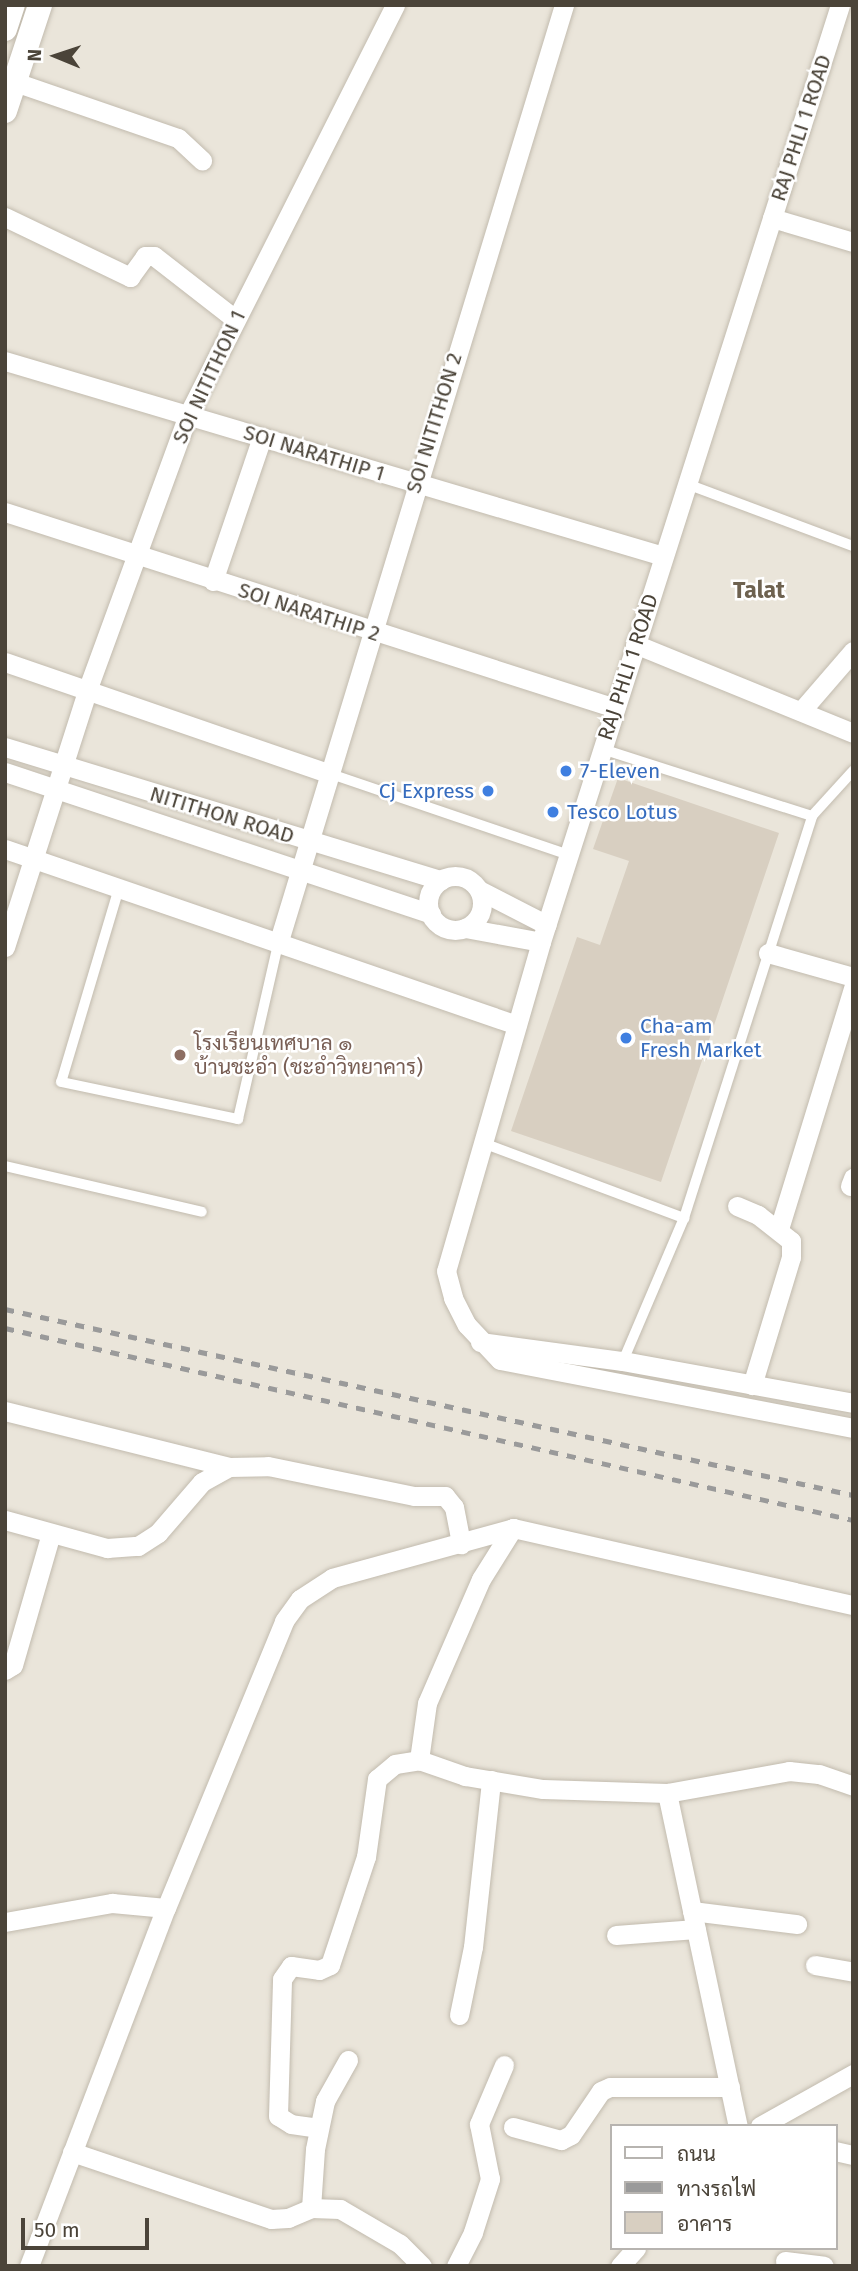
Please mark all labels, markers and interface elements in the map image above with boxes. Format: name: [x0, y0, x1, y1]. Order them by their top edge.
north arrow: [21, 21, 91, 91]
text: N: [23, 49, 46, 62]
street label: RAJ PHLI 1 ROAD: [765, 52, 837, 204]
street label: SOI NITITHON 1: [167, 306, 251, 448]
street label: SOI NITITHON 2: [401, 350, 467, 496]
street label: SOI NARATHIP 1: [241, 420, 387, 486]
district label: Talat: [733, 576, 785, 604]
street label: SOI NARATHIP 2: [235, 577, 383, 647]
street label: RAJ PHLI 1 ROAD: [592, 591, 664, 743]
place label: 7-Eleven: [580, 758, 660, 784]
marker: 7-Eleven: [558, 763, 574, 779]
place label: Cj Express: [379, 778, 474, 804]
street label: NITITHON ROAD: [147, 781, 297, 849]
marker: Cj Express: [480, 783, 496, 799]
place label: Tesco Lotus: [567, 799, 677, 825]
marker: Tesco Lotus: [545, 804, 561, 820]
place label: Cha-am Fresh Market: [640, 1013, 762, 1063]
place label: โรงเรียนเทศบาล ๑ บ้านชะอำ (ชะอำวิทยาคาร): [194, 1030, 423, 1080]
marker: Cha-am Fresh Market: [618, 1030, 634, 1046]
marker: โรงเรียนเทศบาล ๑ บ้านชะอำ (ชะอำวิทยาคาร): [172, 1047, 188, 1063]
legend: [610, 2124, 837, 2250]
text: ถนน: [677, 2141, 716, 2167]
text: ทางรถไฟ: [677, 2176, 756, 2202]
scale bar: [24, 2204, 152, 2248]
text: อาคาร: [677, 2211, 733, 2237]
text: 50 m: [34, 2217, 80, 2243]

